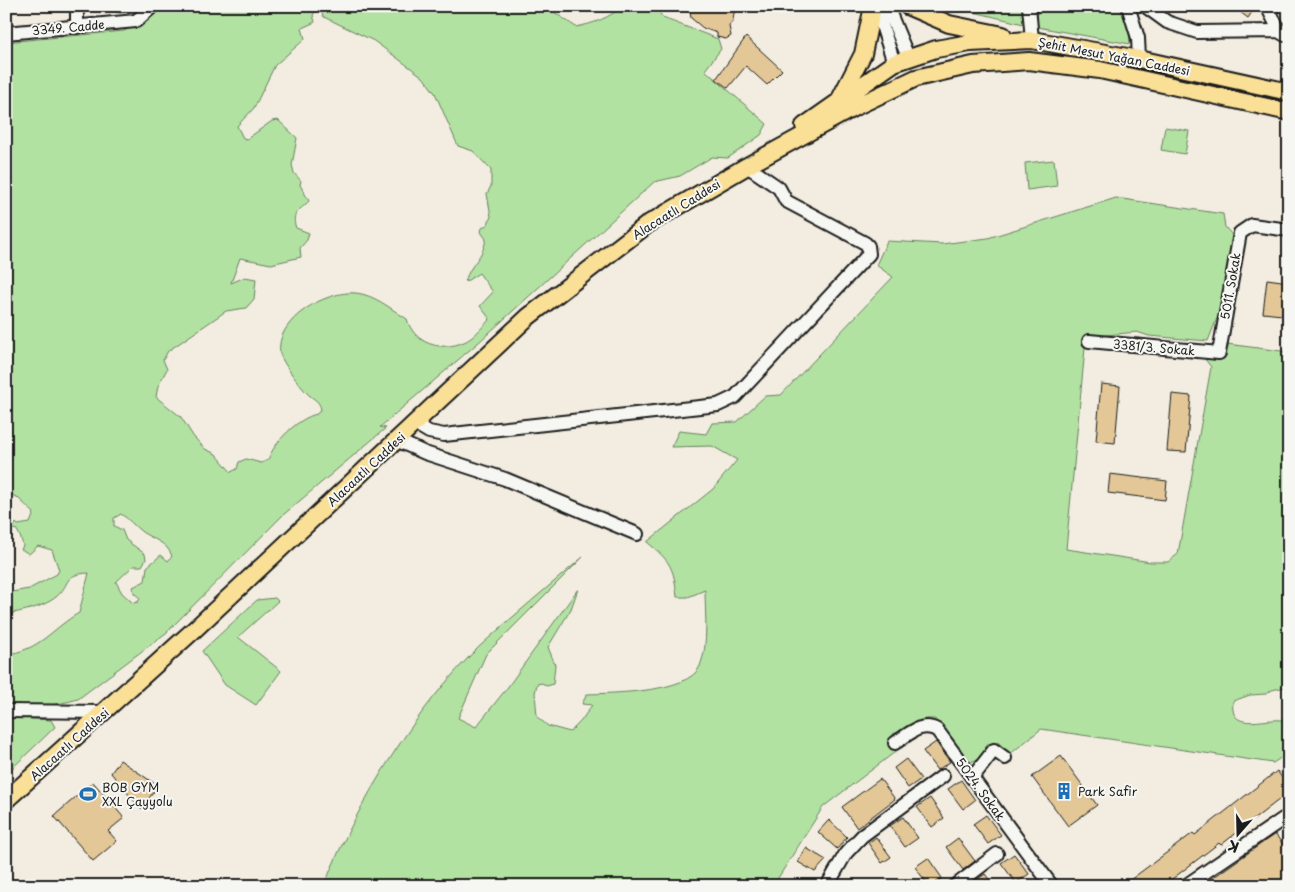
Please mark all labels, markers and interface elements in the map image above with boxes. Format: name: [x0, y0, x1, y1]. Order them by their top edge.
street label: 3349. Cadde: [31, 15, 105, 39]
street label: Şehit Mesut Yağan Caddesi: [1036, 32, 1192, 80]
street label: Alacaatlı Caddesi: [628, 175, 724, 243]
street label: 5011. Sokak: [1215, 251, 1245, 321]
street label: 3381/3. Sokak: [1112, 334, 1196, 360]
street label: Alacaatlı Caddesi: [323, 428, 409, 510]
street label: Alacaatlı Caddesi: [25, 703, 113, 785]
street label: 5024. Sokak: [952, 754, 1010, 824]
place label: BOB GYM XXL Çayyolu: [102, 778, 173, 810]
building icon: Park Safir: [1054, 781, 1074, 801]
place label: Park Safir: [1078, 782, 1138, 800]
sports icon: BOB GYM XXL Çayyolu: [78, 784, 98, 804]
north arrow: [1212, 810, 1262, 860]
text: K: [1225, 835, 1242, 858]

